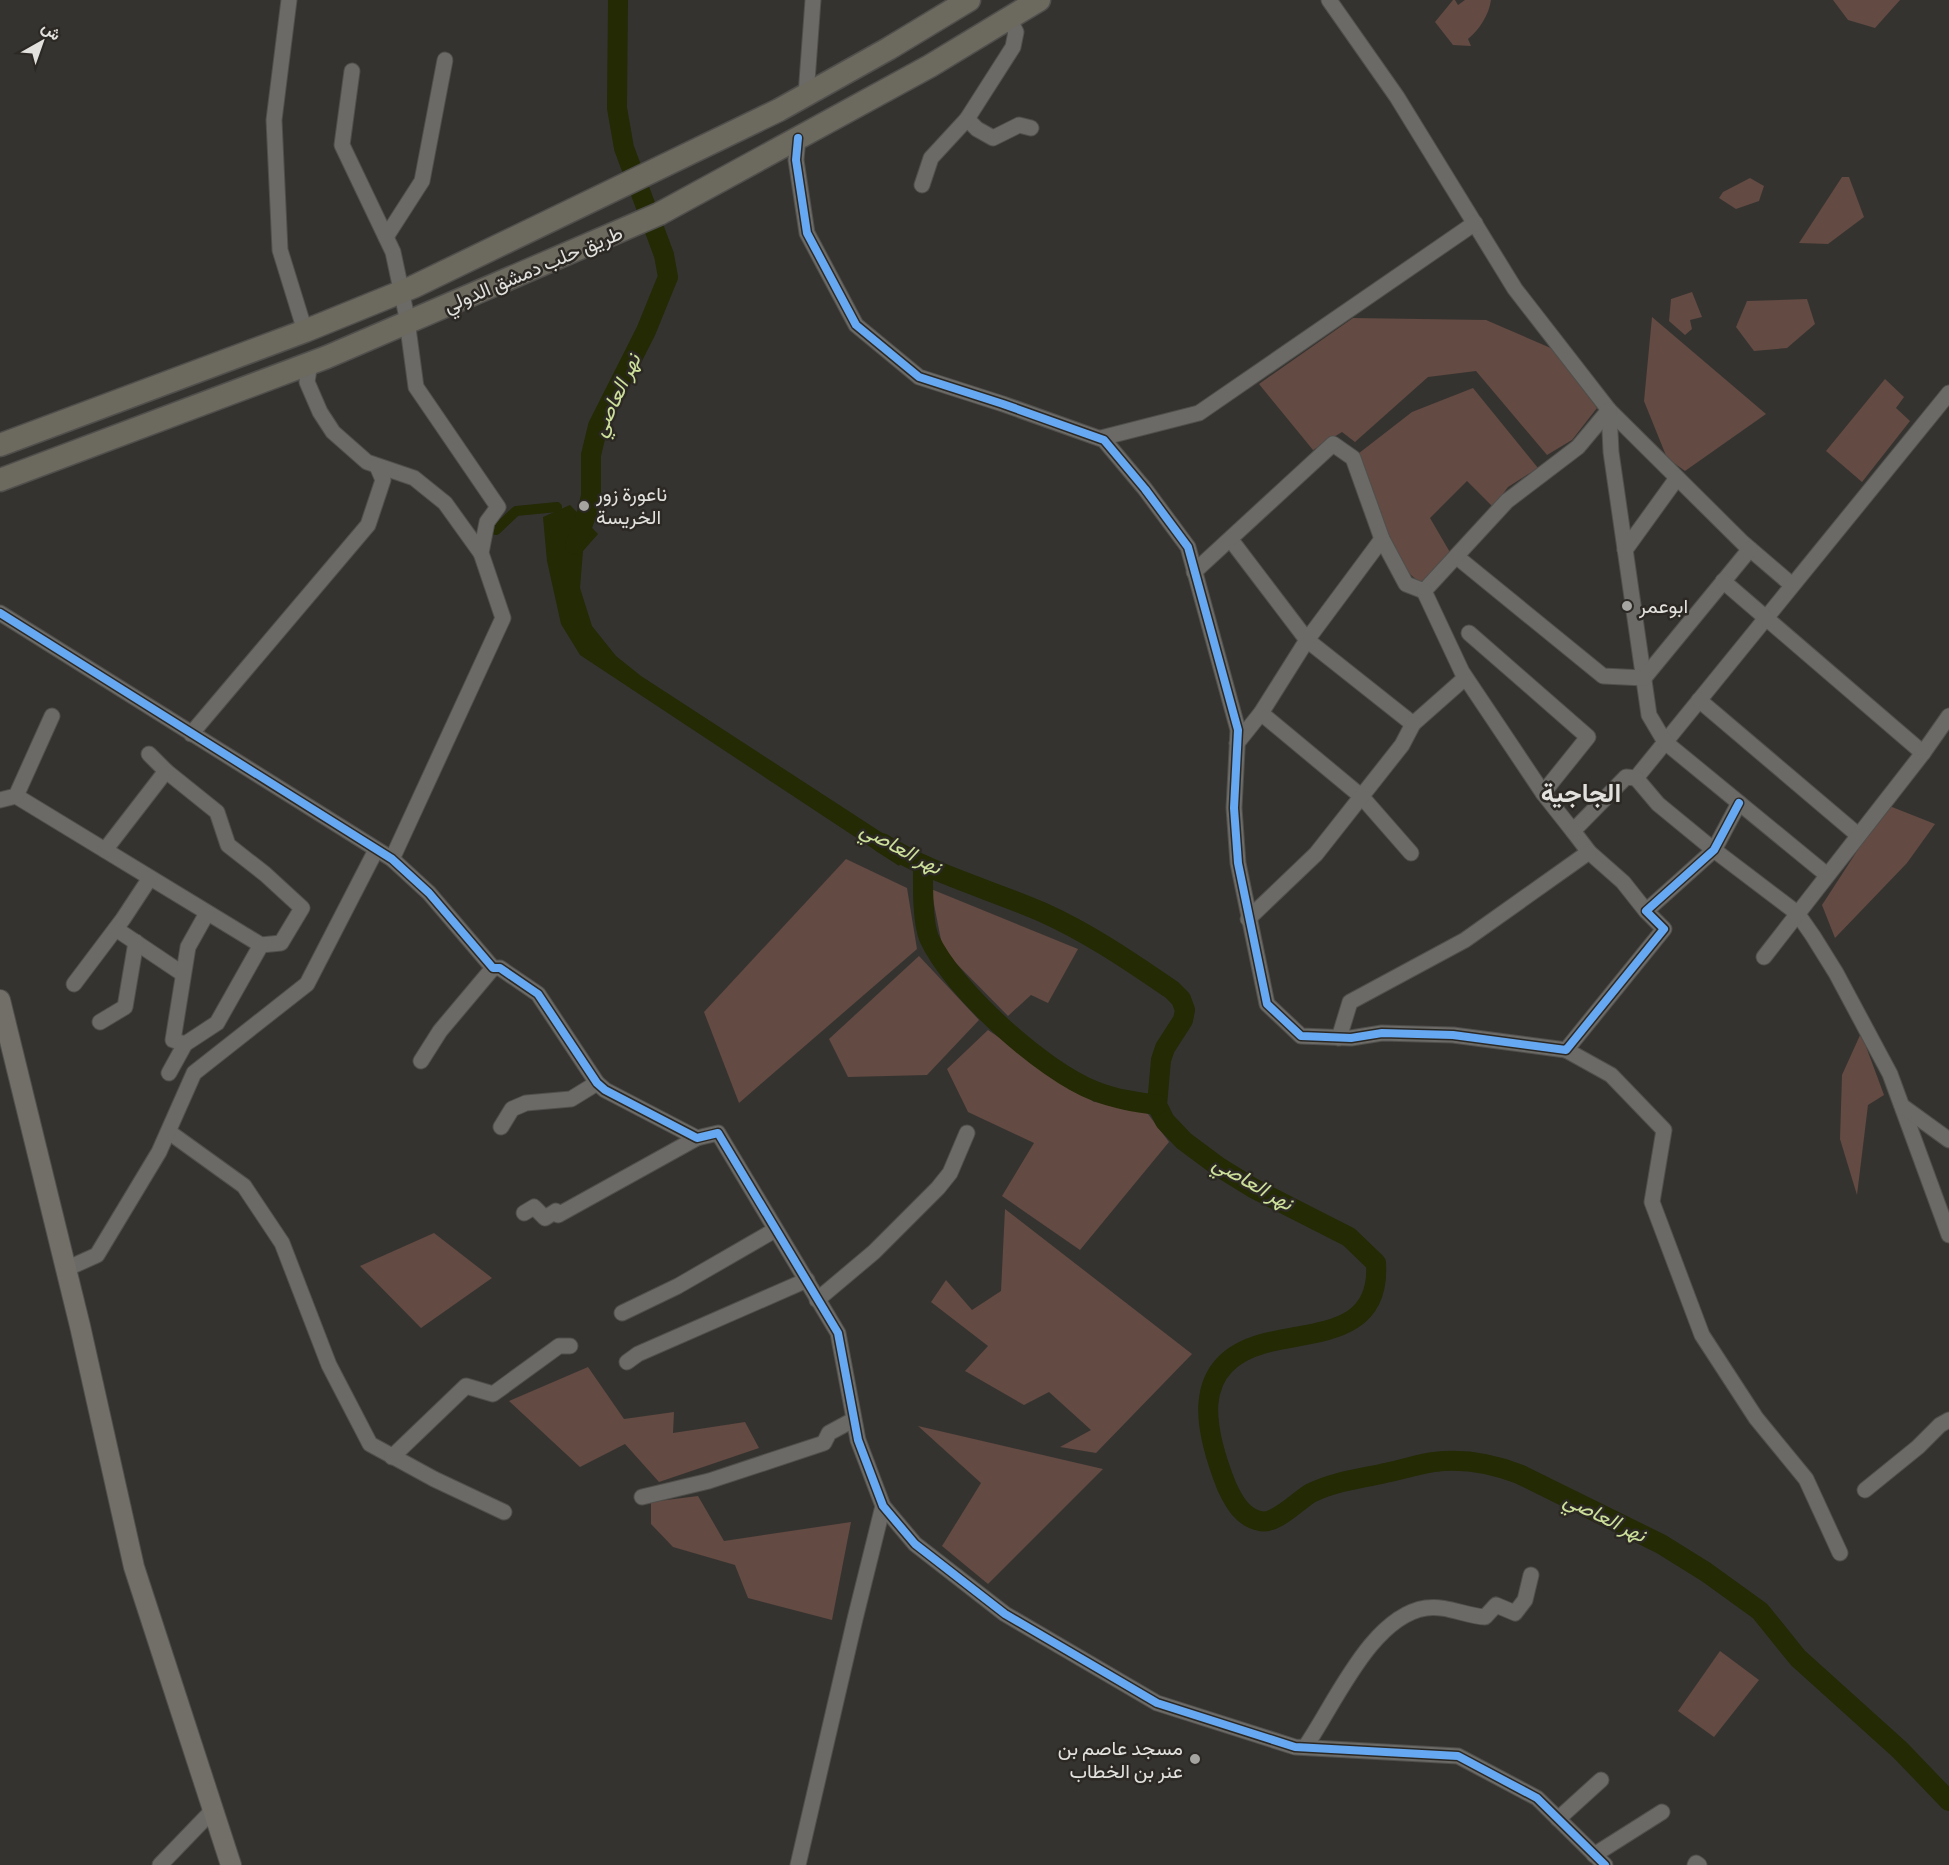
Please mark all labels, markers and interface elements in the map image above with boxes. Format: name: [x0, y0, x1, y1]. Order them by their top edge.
north arrow: [12, 12, 72, 72]
text: ش: [38, 17, 65, 44]
street label: طريق حلب دمشق الدولي: [440, 220, 628, 322]
water label: نهر العاصي: [586, 349, 650, 442]
place label: ناعورة زور الخريسة: [595, 482, 667, 530]
marker: ناعورة زور الخريسة: [577, 499, 591, 513]
place label: ابوعمر: [1638, 594, 1688, 619]
marker: ابوعمر: [1620, 599, 1634, 613]
district label: الجاجية: [1541, 778, 1621, 809]
water label: نهر العاصي: [854, 816, 947, 884]
water label: نهر العاصي: [1206, 1150, 1299, 1220]
water label: نهر العاصي: [1558, 1486, 1651, 1552]
place label: مسجد عاصم بن عنر بن الخطاب: [1058, 1736, 1183, 1784]
marker: مسجد عاصم بن عنر بن الخطاب: [1188, 1752, 1202, 1766]

